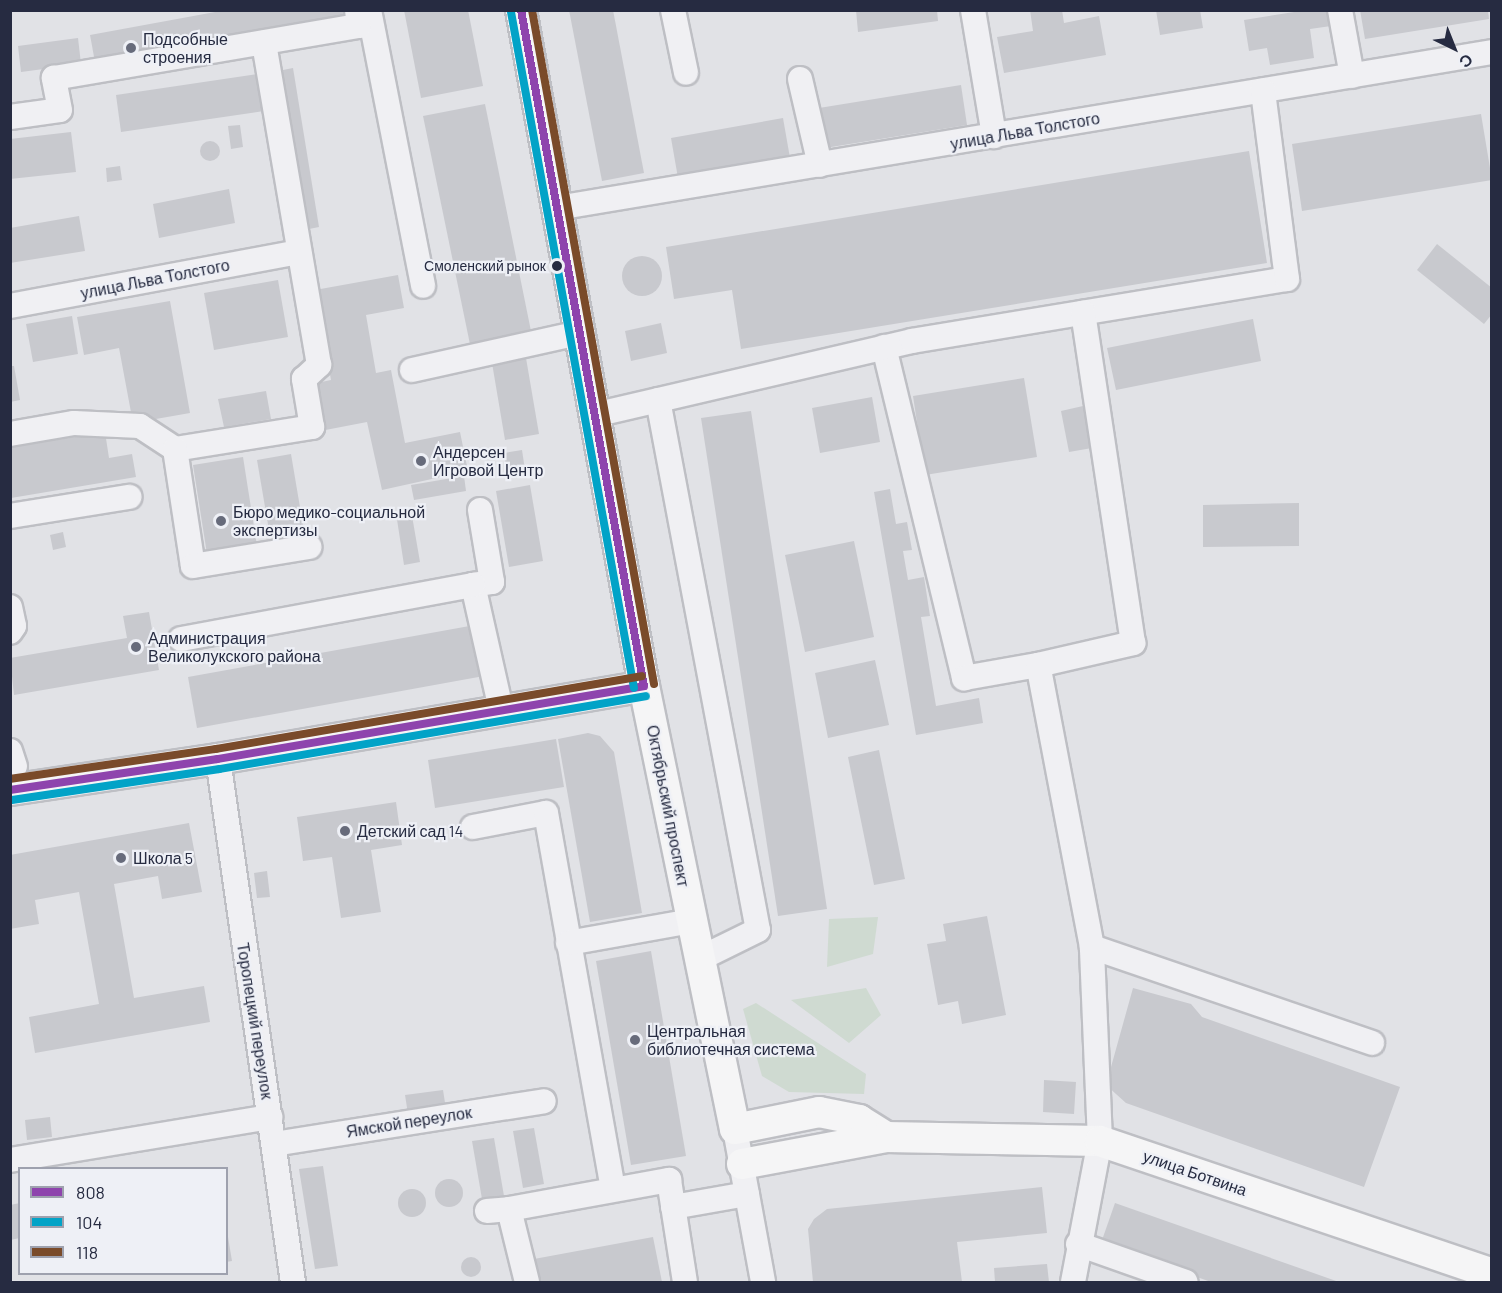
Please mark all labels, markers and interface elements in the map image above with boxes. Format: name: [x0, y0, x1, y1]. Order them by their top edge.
north arrow: [1424, 18, 1484, 78]
place label: Подсобные строения: [143, 29, 228, 67]
marker: Подсобные строения: [124, 41, 138, 55]
text: С: [1456, 51, 1477, 72]
street label: улица Льва Толстого: [949, 108, 1101, 154]
street label: улица Льва Толстого: [79, 255, 231, 303]
place label: Смоленский рынок: [424, 258, 546, 274]
marker: Смоленский рынок: [551, 260, 563, 272]
place label: Андерсен Игровой Центр: [433, 442, 543, 480]
marker: Андерсен Игровой Центр: [414, 454, 428, 468]
place label: Бюро медико-социальной экспертизы: [233, 502, 425, 540]
marker: Бюро медико-социальной экспертизы: [214, 514, 228, 528]
place label: Администрация Великолукского района: [148, 628, 321, 666]
marker: Администрация Великолукского района: [129, 640, 143, 654]
street label: Октябрьский проспект: [643, 723, 693, 889]
place label: Детский сад 14: [357, 821, 463, 841]
marker: Детский сад 14: [338, 824, 352, 838]
place label: Школа 5: [133, 848, 193, 868]
marker: Школа 5: [114, 851, 128, 865]
street label: Торопецкий переулок: [233, 941, 277, 1101]
place label: Центральная библиотечная система: [647, 1021, 815, 1059]
marker: Центральная библиотечная система: [628, 1033, 642, 1047]
street label: Ямской переулок: [345, 1103, 473, 1141]
street label: улица Ботвина: [1140, 1146, 1250, 1200]
legend: [18, 1167, 228, 1275]
text: 808: [76, 1181, 105, 1203]
text: 104: [76, 1211, 102, 1233]
text: 118: [76, 1241, 98, 1263]

